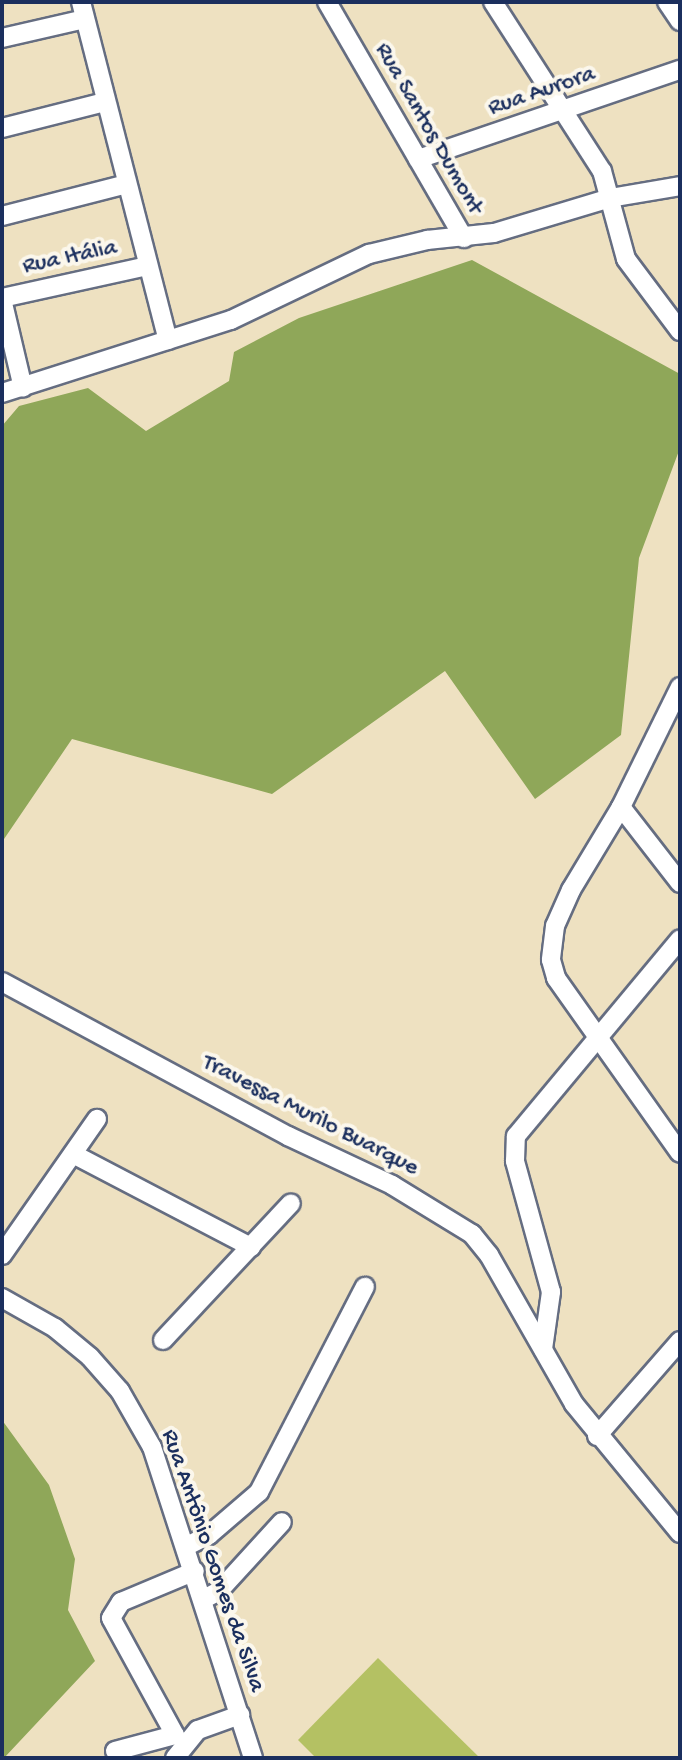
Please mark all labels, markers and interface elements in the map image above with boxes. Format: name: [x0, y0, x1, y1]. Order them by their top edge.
street label: Rua Santos Dumont: [367, 38, 489, 220]
street label: Rua Aurora: [485, 60, 599, 124]
street label: Rua Itália: [20, 234, 120, 282]
street label: Travessa Murilo Buarque: [197, 1049, 423, 1183]
street label: Rua Antônio Gomes da Silva: [154, 1426, 270, 1696]

